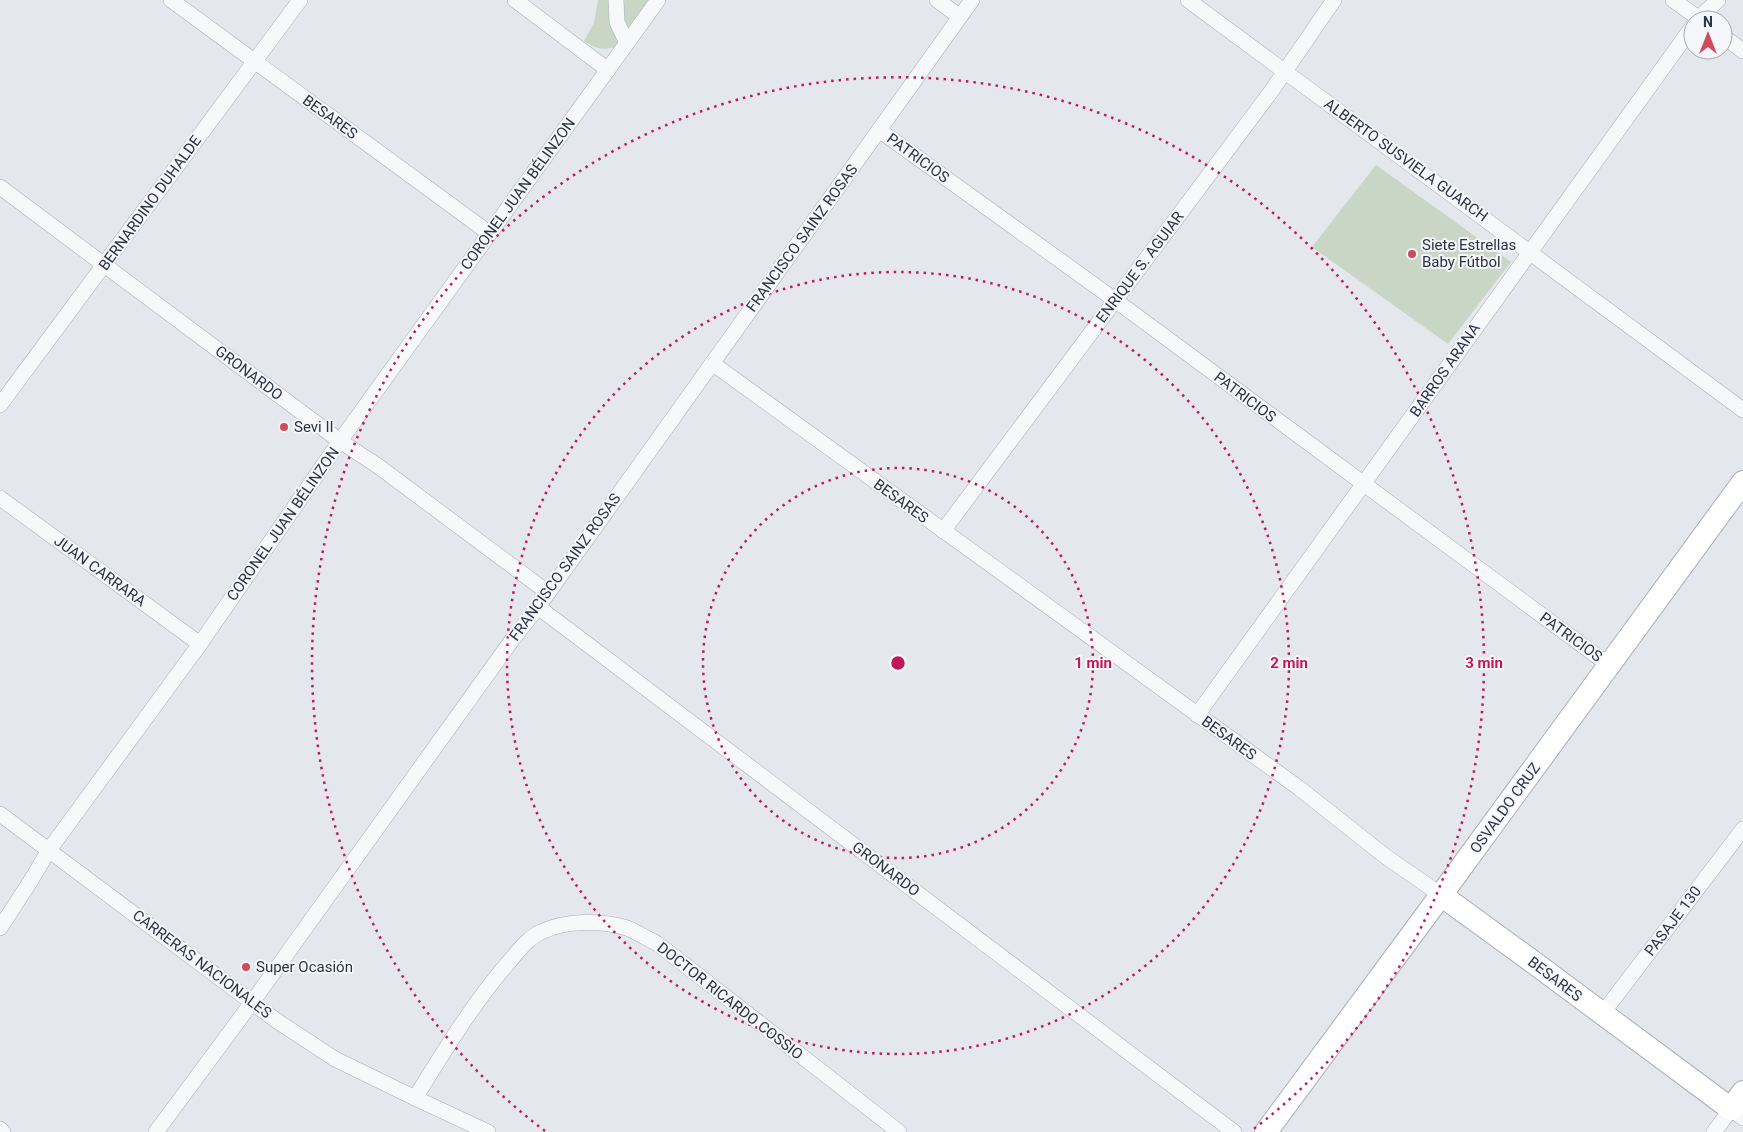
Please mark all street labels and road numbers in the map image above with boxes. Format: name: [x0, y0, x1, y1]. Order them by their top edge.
street label: BESARES: [299, 91, 361, 143]
street label: ALBERTO SUSVIELA GUARCH: [1321, 95, 1491, 225]
street label: CORONEL JUAN BÉLINZON: [457, 115, 579, 273]
street label: PATRICIOS: [883, 129, 953, 187]
street label: BERNARDINO DUHALDE: [95, 132, 205, 274]
street label: FRANCISCO SAINZ ROSAS: [742, 161, 862, 315]
street label: ENRIQUE S. AGUIAR: [1092, 208, 1188, 326]
street label: BARROS ARANA: [1406, 320, 1484, 420]
street label: GRONARDO: [212, 342, 286, 404]
street label: PATRICIOS: [1211, 368, 1279, 426]
street label: CORONEL JUAN BÉLINZON: [223, 444, 343, 604]
street label: BESARES: [870, 475, 932, 527]
street label: FRANCISCO SAINZ ROSAS: [505, 490, 625, 644]
street label: JUAN CARRARA: [51, 532, 150, 610]
street label: PATRICIOS: [1536, 608, 1606, 666]
street label: BESARES: [1198, 712, 1260, 764]
street label: OSVALDO CRUZ: [1466, 759, 1544, 857]
street label: GRONARDO: [849, 838, 923, 900]
street label: PASAJE 130: [1641, 883, 1705, 959]
street label: CARRERAS NACIONALES: [129, 906, 275, 1022]
street label: DOCTOR RICARDO COSSIO: [654, 938, 806, 1064]
street label: BESARES: [1524, 953, 1586, 1005]

